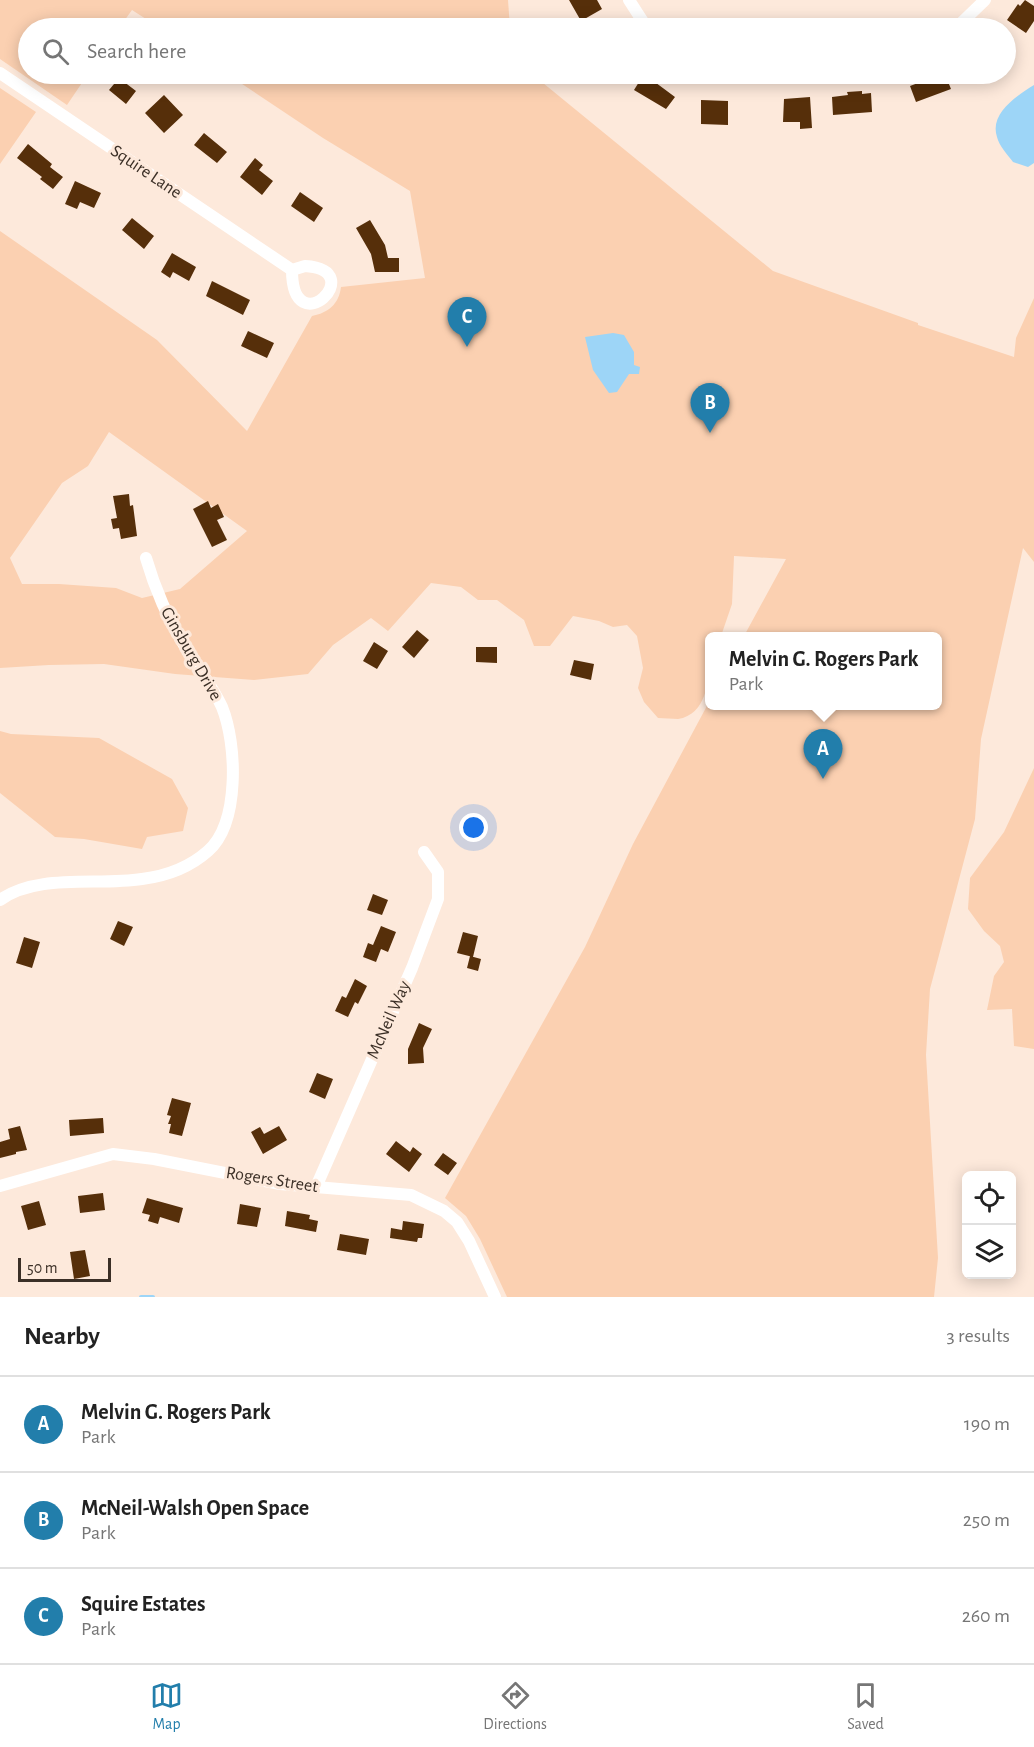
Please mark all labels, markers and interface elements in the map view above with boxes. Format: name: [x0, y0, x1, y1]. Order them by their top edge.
search box: [18, 18, 1016, 84]
icon: search: [39, 35, 72, 68]
text: Search here: [87, 40, 186, 62]
street label: Squire Lane: [107, 142, 185, 202]
pin: C: [448, 298, 486, 347]
pin: B: [690, 384, 730, 433]
street label: Ginsburg Drive: [157, 604, 225, 704]
popup: [705, 632, 942, 710]
text: Melvin G. Rogers Park: [729, 648, 918, 670]
text: Park: [729, 674, 763, 694]
pin: A: [804, 730, 842, 779]
your location: [459, 813, 488, 842]
street label: McNeil Way: [364, 978, 414, 1062]
street label: Rogers Street: [225, 1164, 320, 1196]
map controls: [962, 1171, 1016, 1279]
button: locate: [962, 1171, 1016, 1225]
button: layers: [962, 1225, 1016, 1279]
scale bar: [18, 1255, 111, 1282]
text: 50 m: [27, 1260, 58, 1276]
text: Nearby: [24, 1323, 100, 1349]
text: 3 results: [946, 1326, 1010, 1346]
text: Melvin G. Rogers Park: [81, 1401, 271, 1423]
text: A: [38, 1414, 50, 1434]
text: 190 m: [964, 1414, 1010, 1434]
text: Park: [81, 1427, 116, 1447]
text: McNeil-Walsh Open Space: [81, 1497, 309, 1519]
text: B: [38, 1510, 49, 1530]
text: 250 m: [963, 1510, 1010, 1530]
text: Park: [81, 1523, 116, 1543]
text: Squire Estates: [81, 1593, 205, 1615]
text: C: [38, 1606, 49, 1626]
text: 260 m: [962, 1606, 1010, 1626]
text: Park: [81, 1619, 116, 1639]
tab: Map: [150, 1679, 183, 1734]
tab: Directions: [483, 1679, 547, 1734]
tab: Saved: [847, 1679, 884, 1734]

